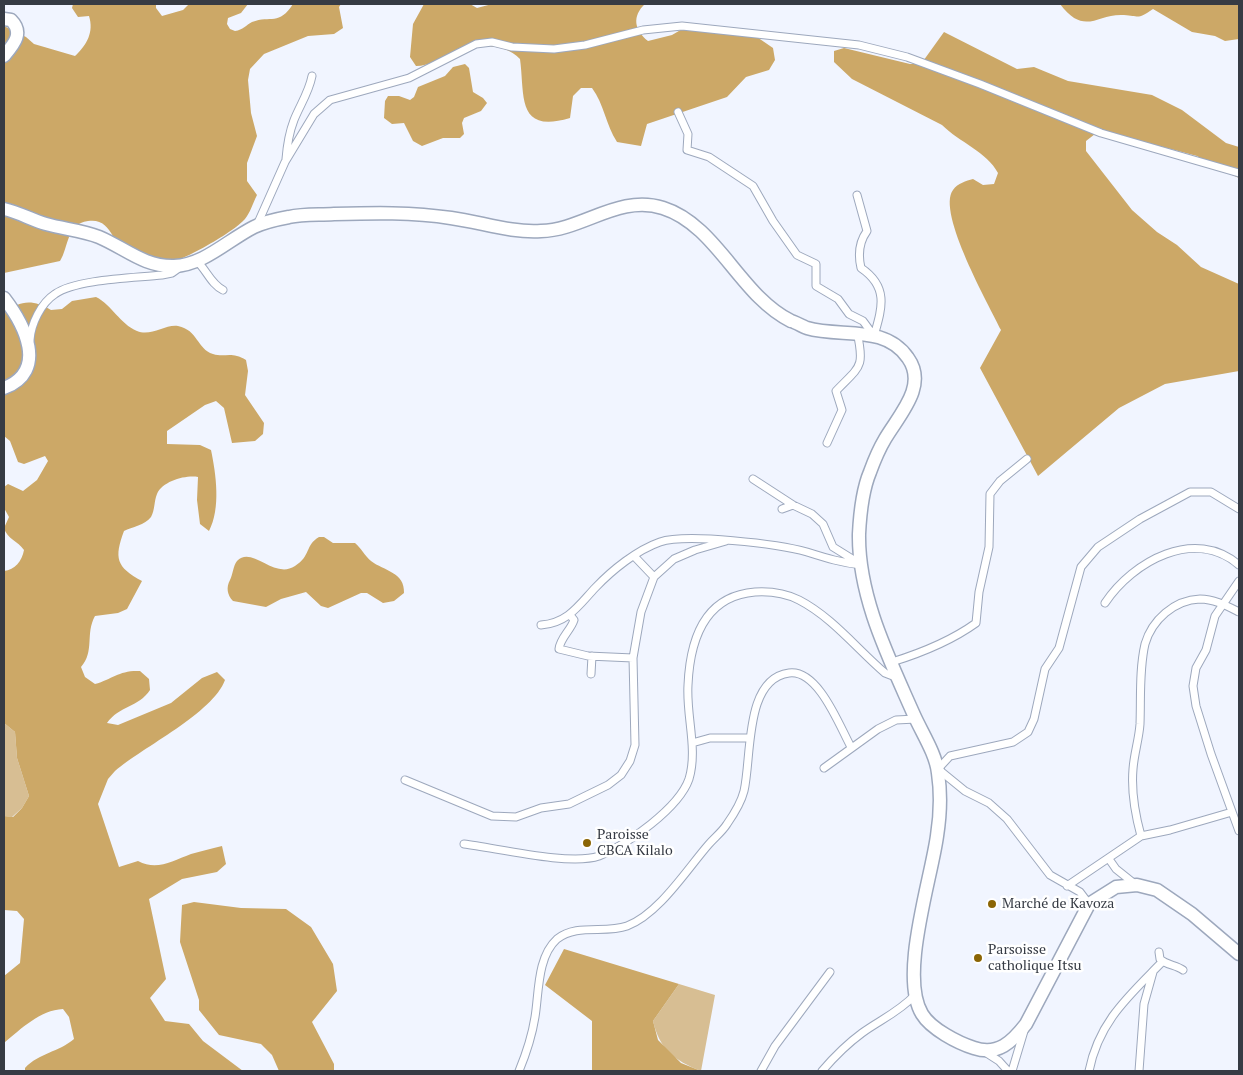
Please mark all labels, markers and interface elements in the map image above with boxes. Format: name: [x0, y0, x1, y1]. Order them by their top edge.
place label: Paroisse CBCA Kilalo: [597, 827, 673, 860]
marker: Paroisse CBCA Kilalo: [581, 837, 593, 849]
place label: Marché de Kavoza: [1002, 896, 1114, 912]
marker: Marché de Kavoza: [986, 898, 998, 910]
place label: Parsoisse catholique Itsu: [988, 942, 1082, 974]
marker: Parsoisse catholique Itsu: [972, 952, 984, 964]

